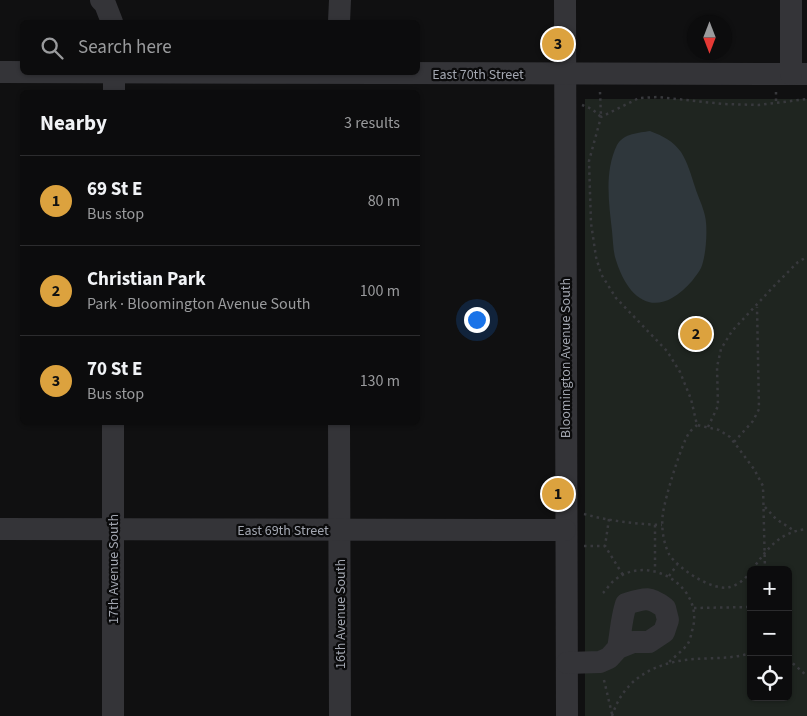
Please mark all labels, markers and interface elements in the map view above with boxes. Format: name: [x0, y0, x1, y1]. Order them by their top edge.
north arrow: [687, 15, 732, 60]
search box: [20, 20, 420, 75]
pin: 3: [542, 25, 574, 63]
icon: search: [38, 34, 66, 62]
text: Search here: [78, 34, 172, 61]
street label: East 70th Street: [432, 65, 524, 85]
text: Nearby: [40, 108, 107, 138]
text: 3 results: [344, 112, 400, 134]
text: 69 St E: [87, 176, 142, 203]
text: 1: [52, 190, 60, 212]
text: 80 m: [368, 190, 400, 212]
text: Bus stop: [87, 203, 144, 225]
text: Christian Park: [87, 266, 206, 293]
street label: Bloomington Avenue South: [556, 278, 576, 438]
text: 2: [52, 280, 60, 302]
text: 100 m: [360, 280, 400, 302]
text: Park · Bloomington Avenue South: [87, 293, 311, 315]
your location: [464, 307, 490, 333]
pin: 2: [680, 315, 712, 353]
text: 70 St E: [87, 356, 142, 383]
text: 3: [52, 370, 60, 392]
text: 130 m: [360, 370, 400, 392]
text: Bus stop: [87, 383, 144, 405]
pin: 1: [542, 475, 574, 513]
street label: 17th Avenue South: [104, 514, 124, 624]
street label: East 69th Street: [237, 521, 329, 541]
street label: 16th Avenue South: [331, 559, 351, 669]
map controls: [747, 566, 792, 701]
button: +: [747, 566, 792, 611]
button: −: [747, 611, 792, 656]
button: locate: [747, 656, 792, 701]

